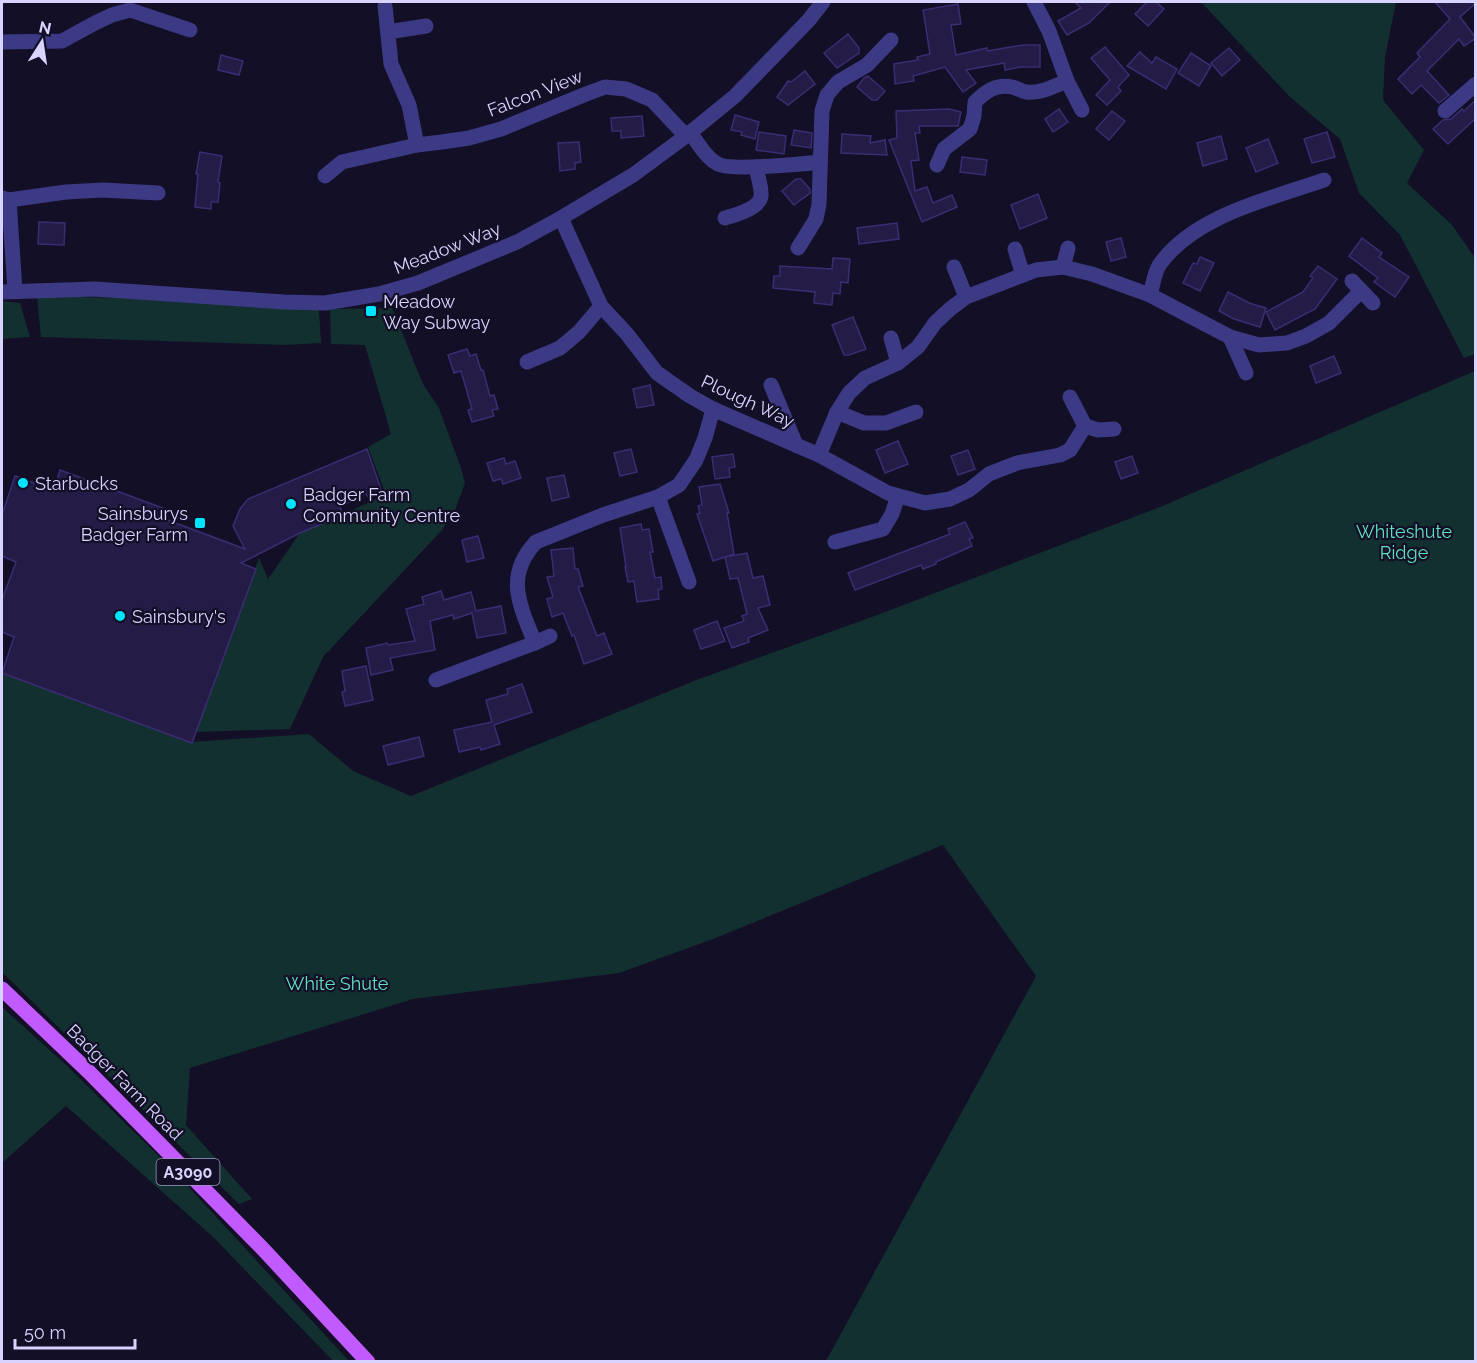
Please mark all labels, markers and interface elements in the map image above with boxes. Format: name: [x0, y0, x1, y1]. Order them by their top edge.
north arrow: [12, 12, 72, 72]
text: N: [37, 17, 53, 38]
street label: Falcon View: [484, 65, 586, 121]
street label: Meadow Way: [391, 218, 504, 278]
place label: Meadow Way Subway: [383, 291, 491, 333]
marker: Meadow Way Subway: [364, 304, 378, 318]
street label: Plough Way: [698, 370, 798, 432]
place label: Starbucks: [35, 473, 118, 494]
marker: Starbucks: [16, 476, 30, 490]
place label: Badger Farm Community Centre: [303, 484, 461, 526]
marker: Badger Farm Community Centre: [284, 497, 298, 511]
place label: Sainsburys Badger Farm: [81, 503, 188, 545]
marker: Sainsburys Badger Farm: [193, 516, 207, 530]
park label: Whiteshute Ridge: [1356, 521, 1452, 563]
place label: Sainsbury's: [132, 606, 226, 627]
marker: Sainsbury's: [113, 609, 127, 623]
park label: White Shute: [286, 973, 389, 994]
street label: Badger Farm Road: [63, 1020, 187, 1144]
road number: A3090: [156, 1159, 219, 1185]
scale bar: [15, 1312, 135, 1350]
text: 50 m: [24, 1322, 66, 1343]

